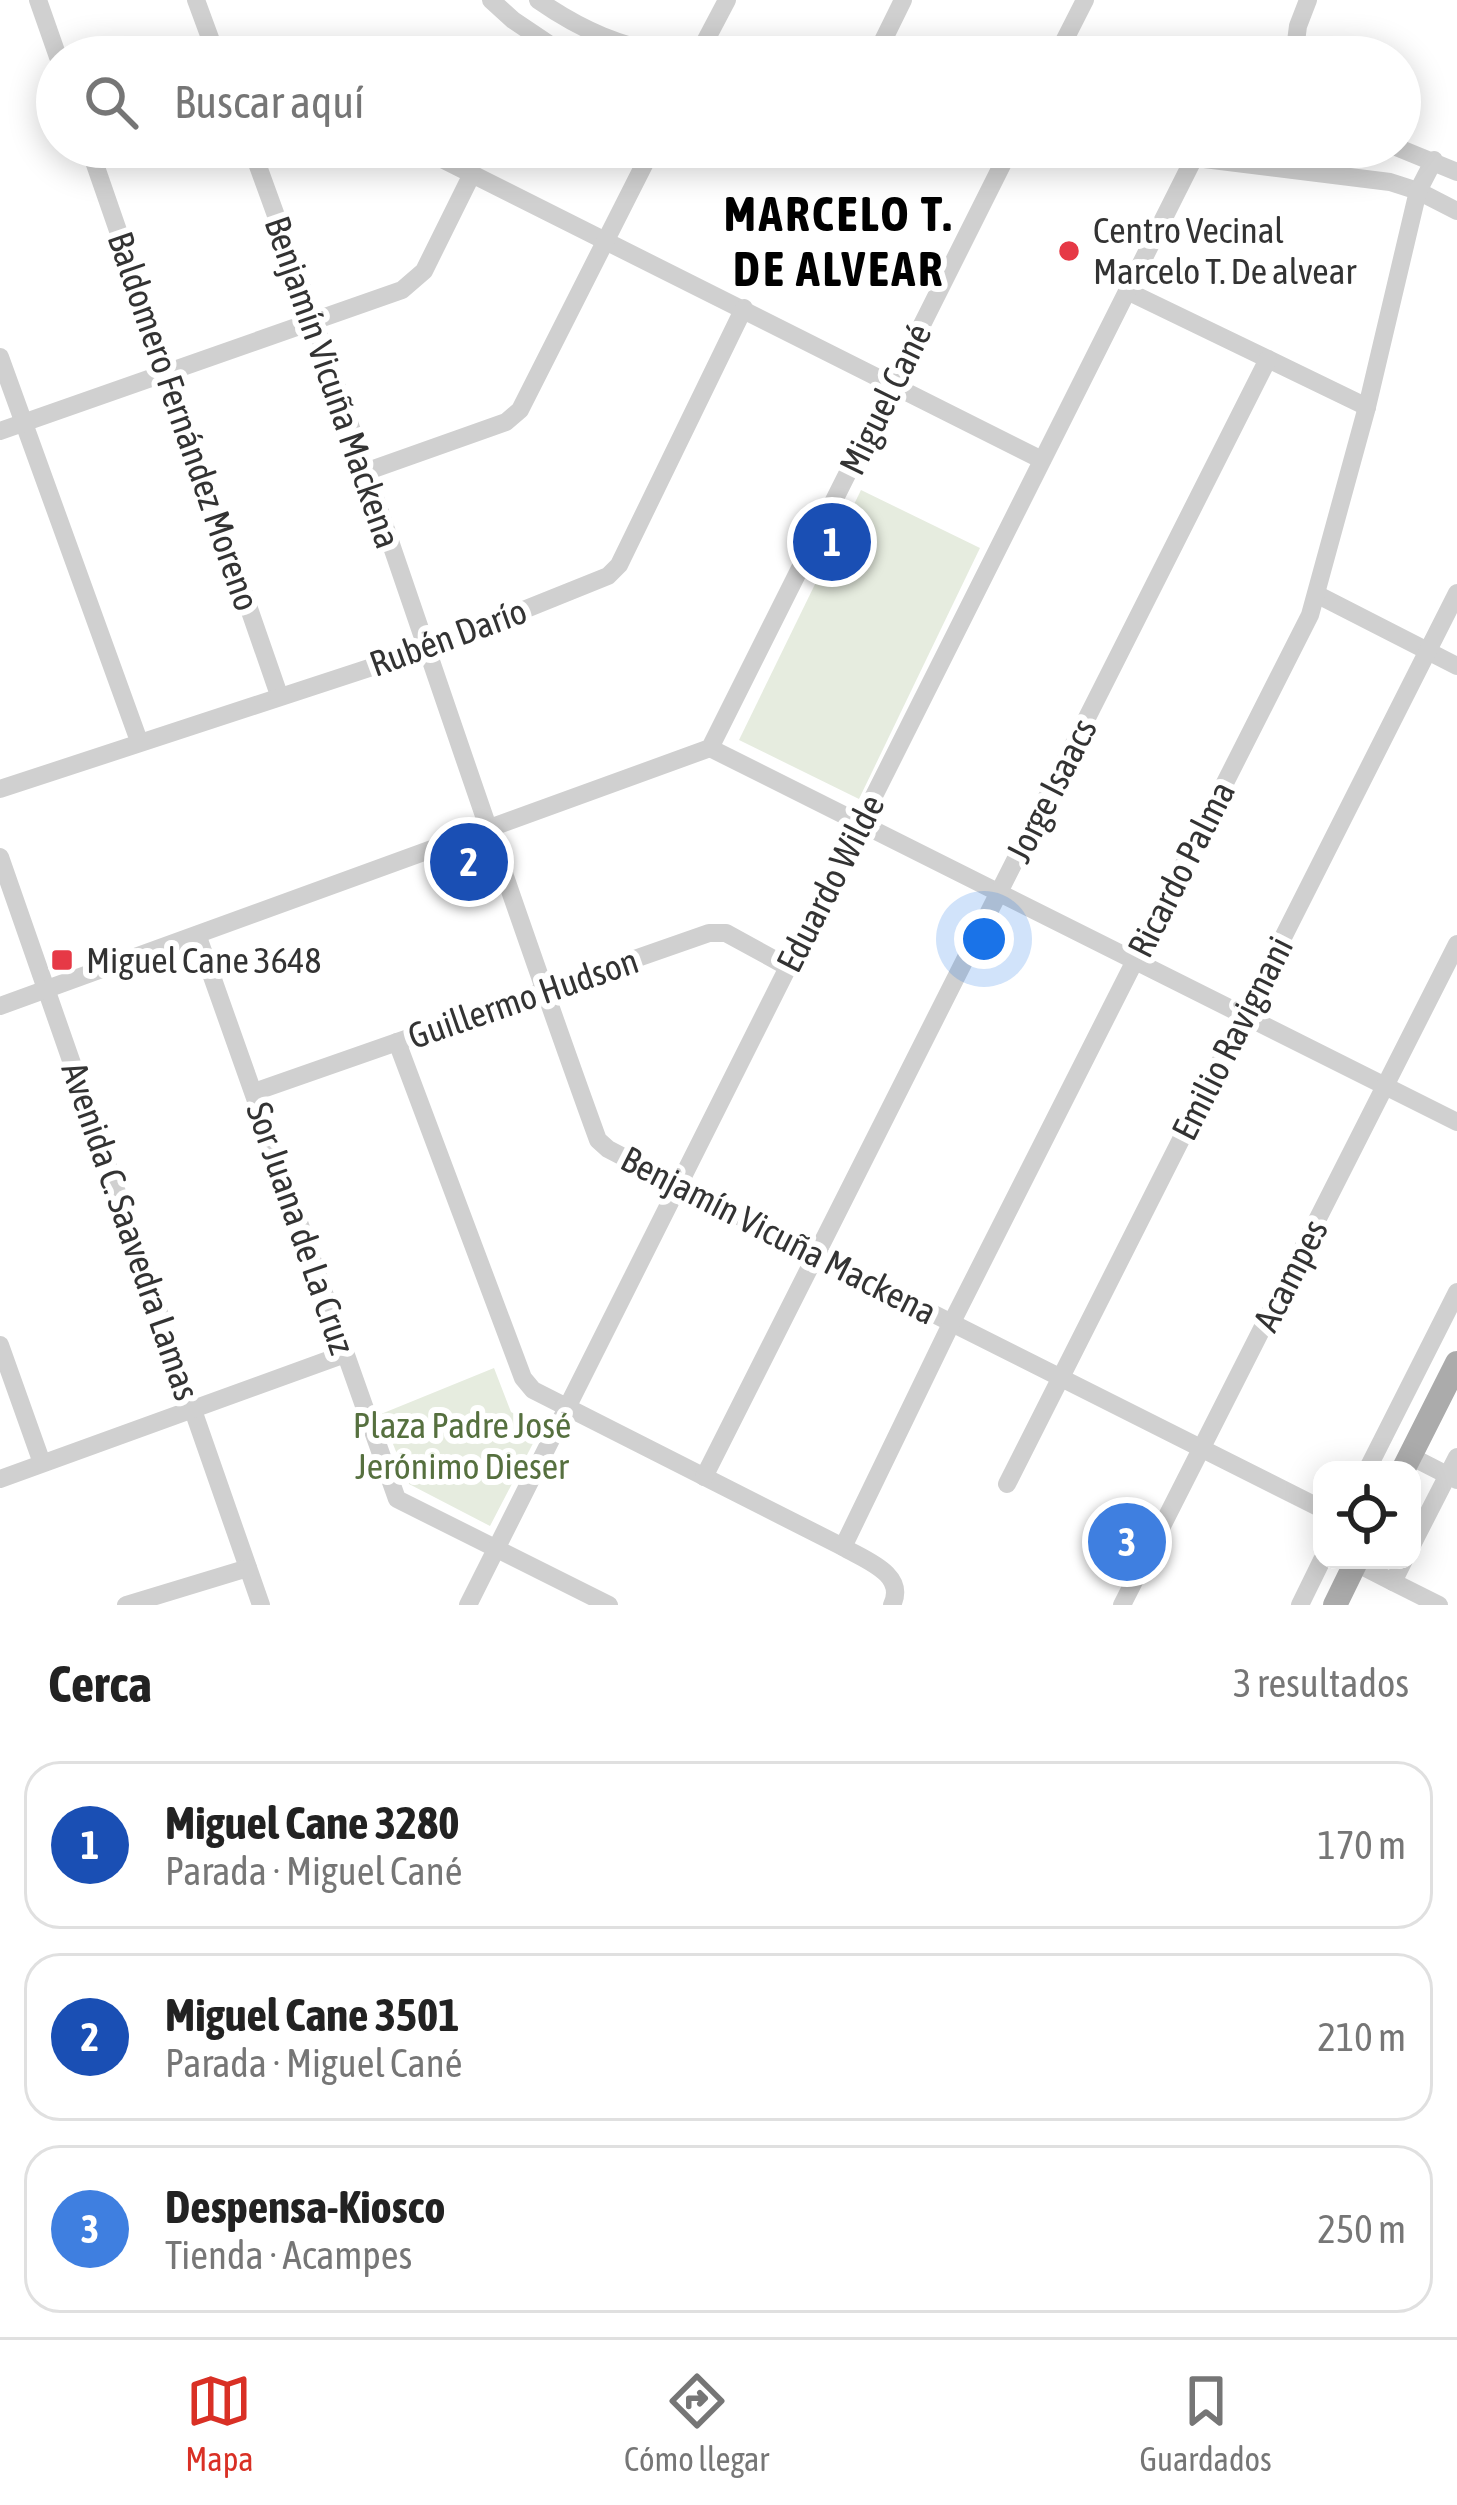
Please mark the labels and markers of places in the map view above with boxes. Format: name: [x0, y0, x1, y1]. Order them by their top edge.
place label: Centro Vecinal Marcelo T. De alvear: [1093, 209, 1357, 292]
marker: Centro Vecinal Marcelo T. De alvear: [1056, 238, 1082, 264]
pin: 1: [793, 497, 871, 587]
pin: 2: [430, 817, 508, 907]
place label: Miguel Cane 3648: [86, 939, 321, 981]
marker: Miguel Cane 3648: [49, 947, 75, 973]
pin: 3: [1088, 1497, 1166, 1587]

